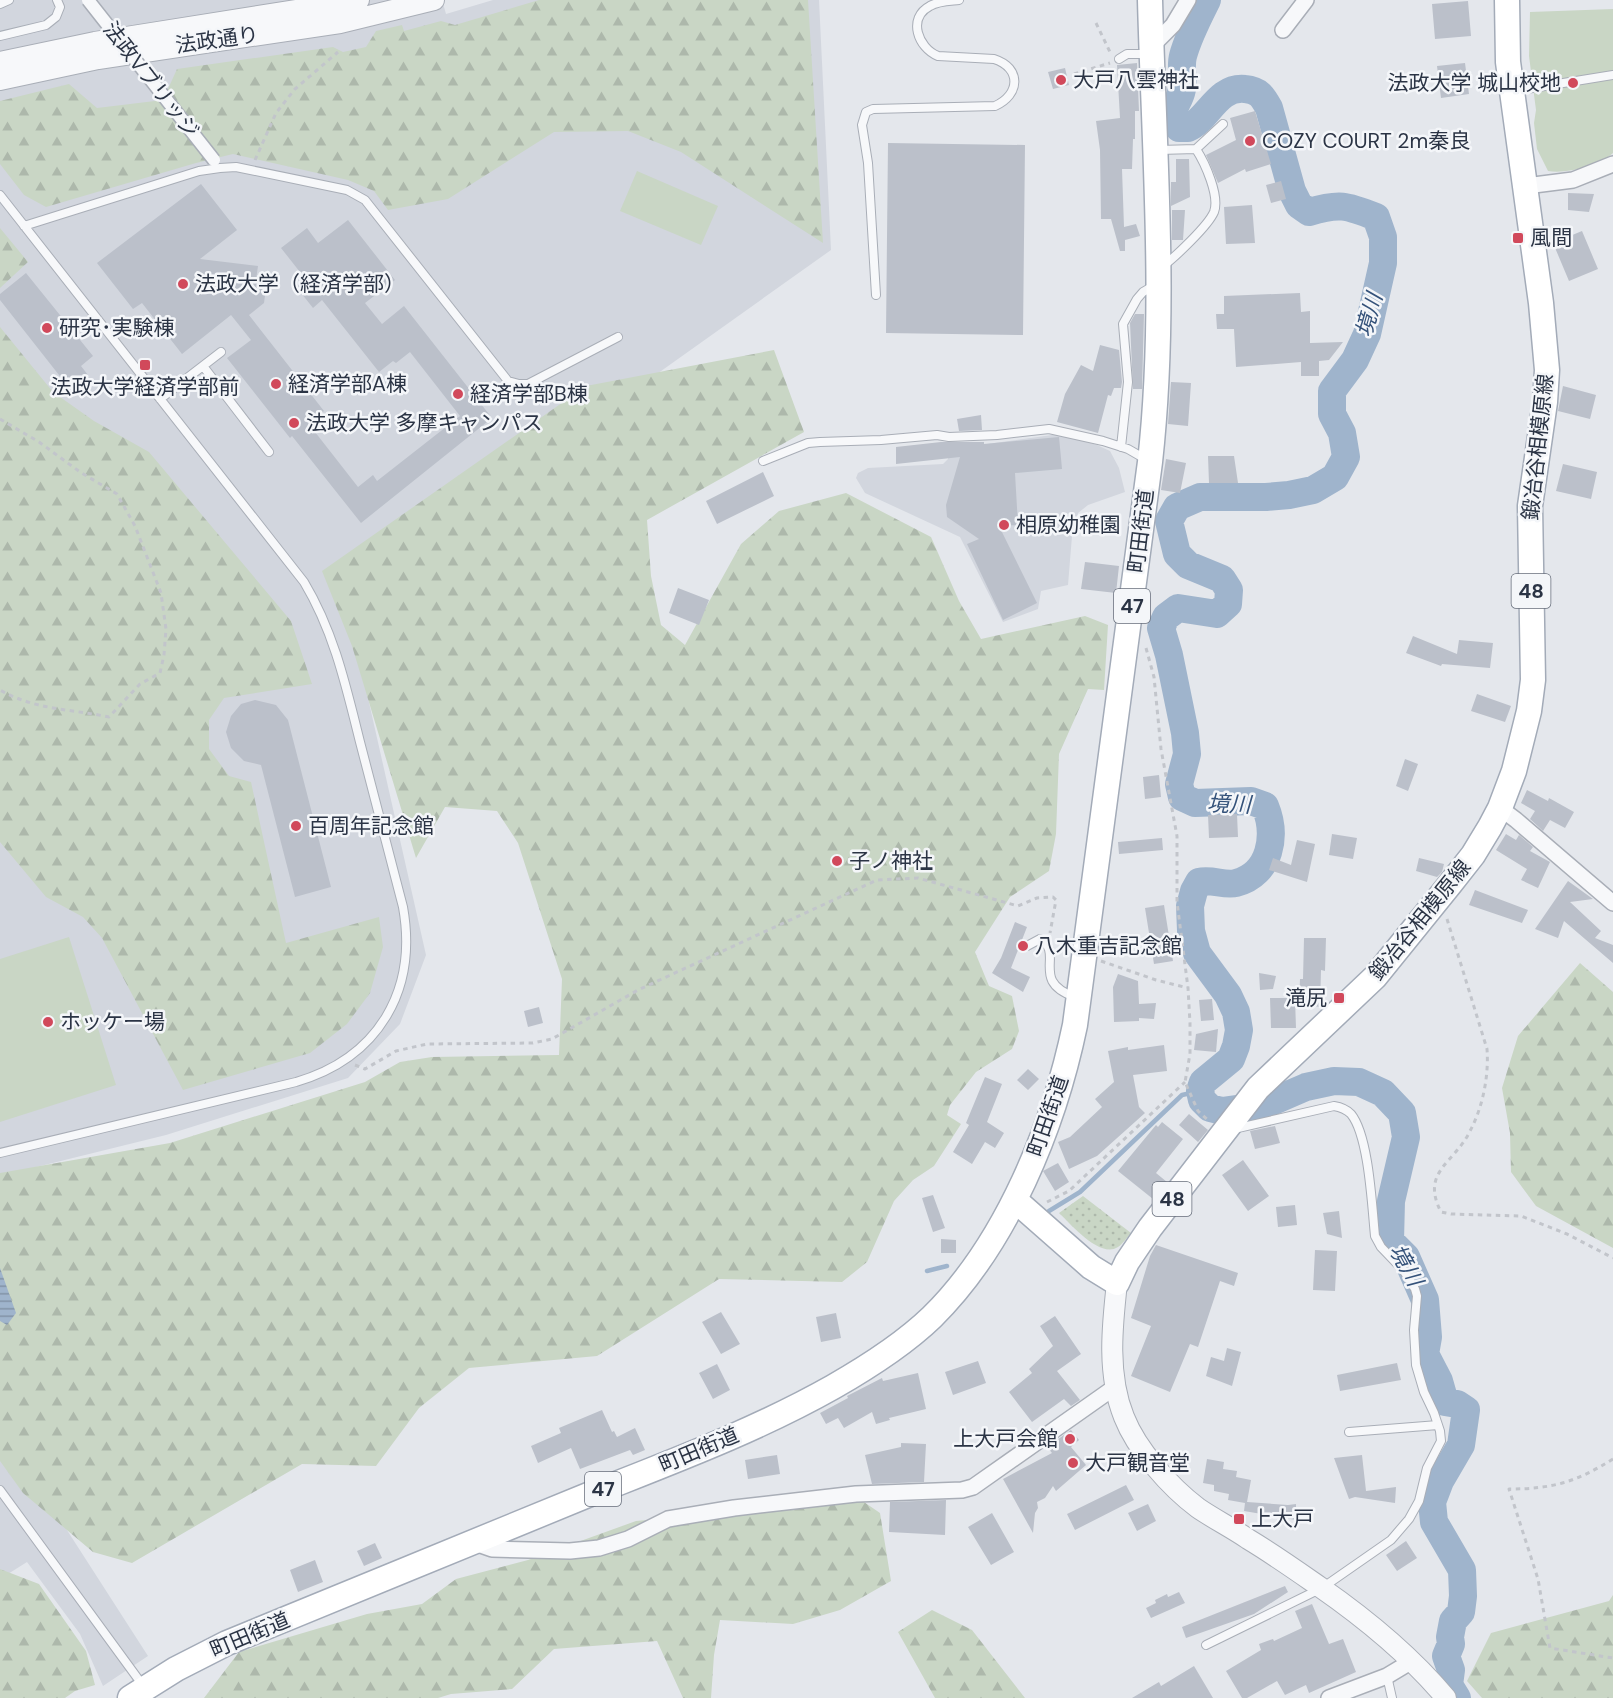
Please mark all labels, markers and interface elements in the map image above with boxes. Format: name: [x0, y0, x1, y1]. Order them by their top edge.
street label: 法政Vブリッジ: [97, 16, 205, 144]
street label: 法政通り: [173, 20, 261, 60]
place label: 大戸八雲神社: [1073, 66, 1199, 94]
place label: 法政大学 城山校地: [1387, 69, 1561, 97]
marker: 大戸八雲神社: [1054, 73, 1068, 87]
marker: 法政大学 城山校地: [1566, 76, 1580, 90]
place label: COZY COURT 2m秦良: [1262, 127, 1470, 155]
marker: COZY COURT 2m秦良: [1243, 134, 1257, 148]
place label: 風間: [1530, 224, 1572, 252]
marker: 風間: [1511, 231, 1525, 245]
place label: 法政大学（経済学部）: [195, 270, 405, 298]
marker: 法政大学（経済学部）: [176, 277, 190, 291]
water label: 境川: [1349, 288, 1390, 340]
place label: 研究･実験棟: [59, 314, 175, 342]
marker: 研究･実験棟: [40, 321, 54, 335]
marker: 法政大学経済学部前: [138, 358, 152, 372]
place label: 経済学部A棟: [288, 370, 407, 398]
street label: 鍛冶谷相模原線: [1516, 372, 1560, 522]
place label: 法政大学経済学部前: [51, 373, 240, 401]
marker: 経済学部A棟: [269, 377, 283, 391]
place label: 経済学部B棟: [470, 380, 588, 408]
marker: 経済学部B棟: [451, 387, 465, 401]
place label: 法政大学 多摩キャンパス: [306, 409, 543, 437]
marker: 法政大学 多摩キャンパス: [287, 416, 301, 430]
street label: 町田街道: [1122, 488, 1160, 574]
place label: 相原幼稚園: [1016, 511, 1121, 539]
marker: 相原幼稚園: [997, 518, 1011, 532]
road number: 48: [1512, 574, 1550, 608]
road number: 47: [1114, 589, 1150, 623]
water label: 境川: [1206, 789, 1253, 819]
place label: 百周年記念館: [308, 812, 434, 840]
marker: 百周年記念館: [289, 819, 303, 833]
place label: 子ノ神社: [849, 847, 933, 875]
marker: 子ノ神社: [830, 854, 844, 868]
street label: 鍛冶谷相模原線: [1363, 854, 1477, 986]
place label: 八木重吉記念館: [1035, 932, 1182, 960]
marker: 八木重吉記念館: [1016, 939, 1030, 953]
place label: 滝尻: [1285, 984, 1327, 1012]
marker: 滝尻: [1332, 991, 1346, 1005]
place label: ホッケー場: [60, 1008, 165, 1036]
marker: ホッケー場: [41, 1015, 55, 1029]
street label: 町田街道: [1021, 1072, 1075, 1160]
road number: 48: [1152, 1182, 1192, 1216]
water label: 境川: [1383, 1239, 1430, 1293]
street label: 町田街道: [655, 1421, 743, 1479]
place label: 上大戸会館: [953, 1425, 1058, 1453]
marker: 上大戸会館: [1063, 1432, 1077, 1446]
place label: 大戸観音堂: [1085, 1449, 1190, 1477]
marker: 大戸観音堂: [1066, 1456, 1080, 1470]
road number: 47: [585, 1472, 621, 1506]
place label: 上大戸: [1251, 1505, 1314, 1533]
marker: 上大戸: [1232, 1512, 1246, 1526]
street label: 町田街道: [206, 1606, 294, 1664]

